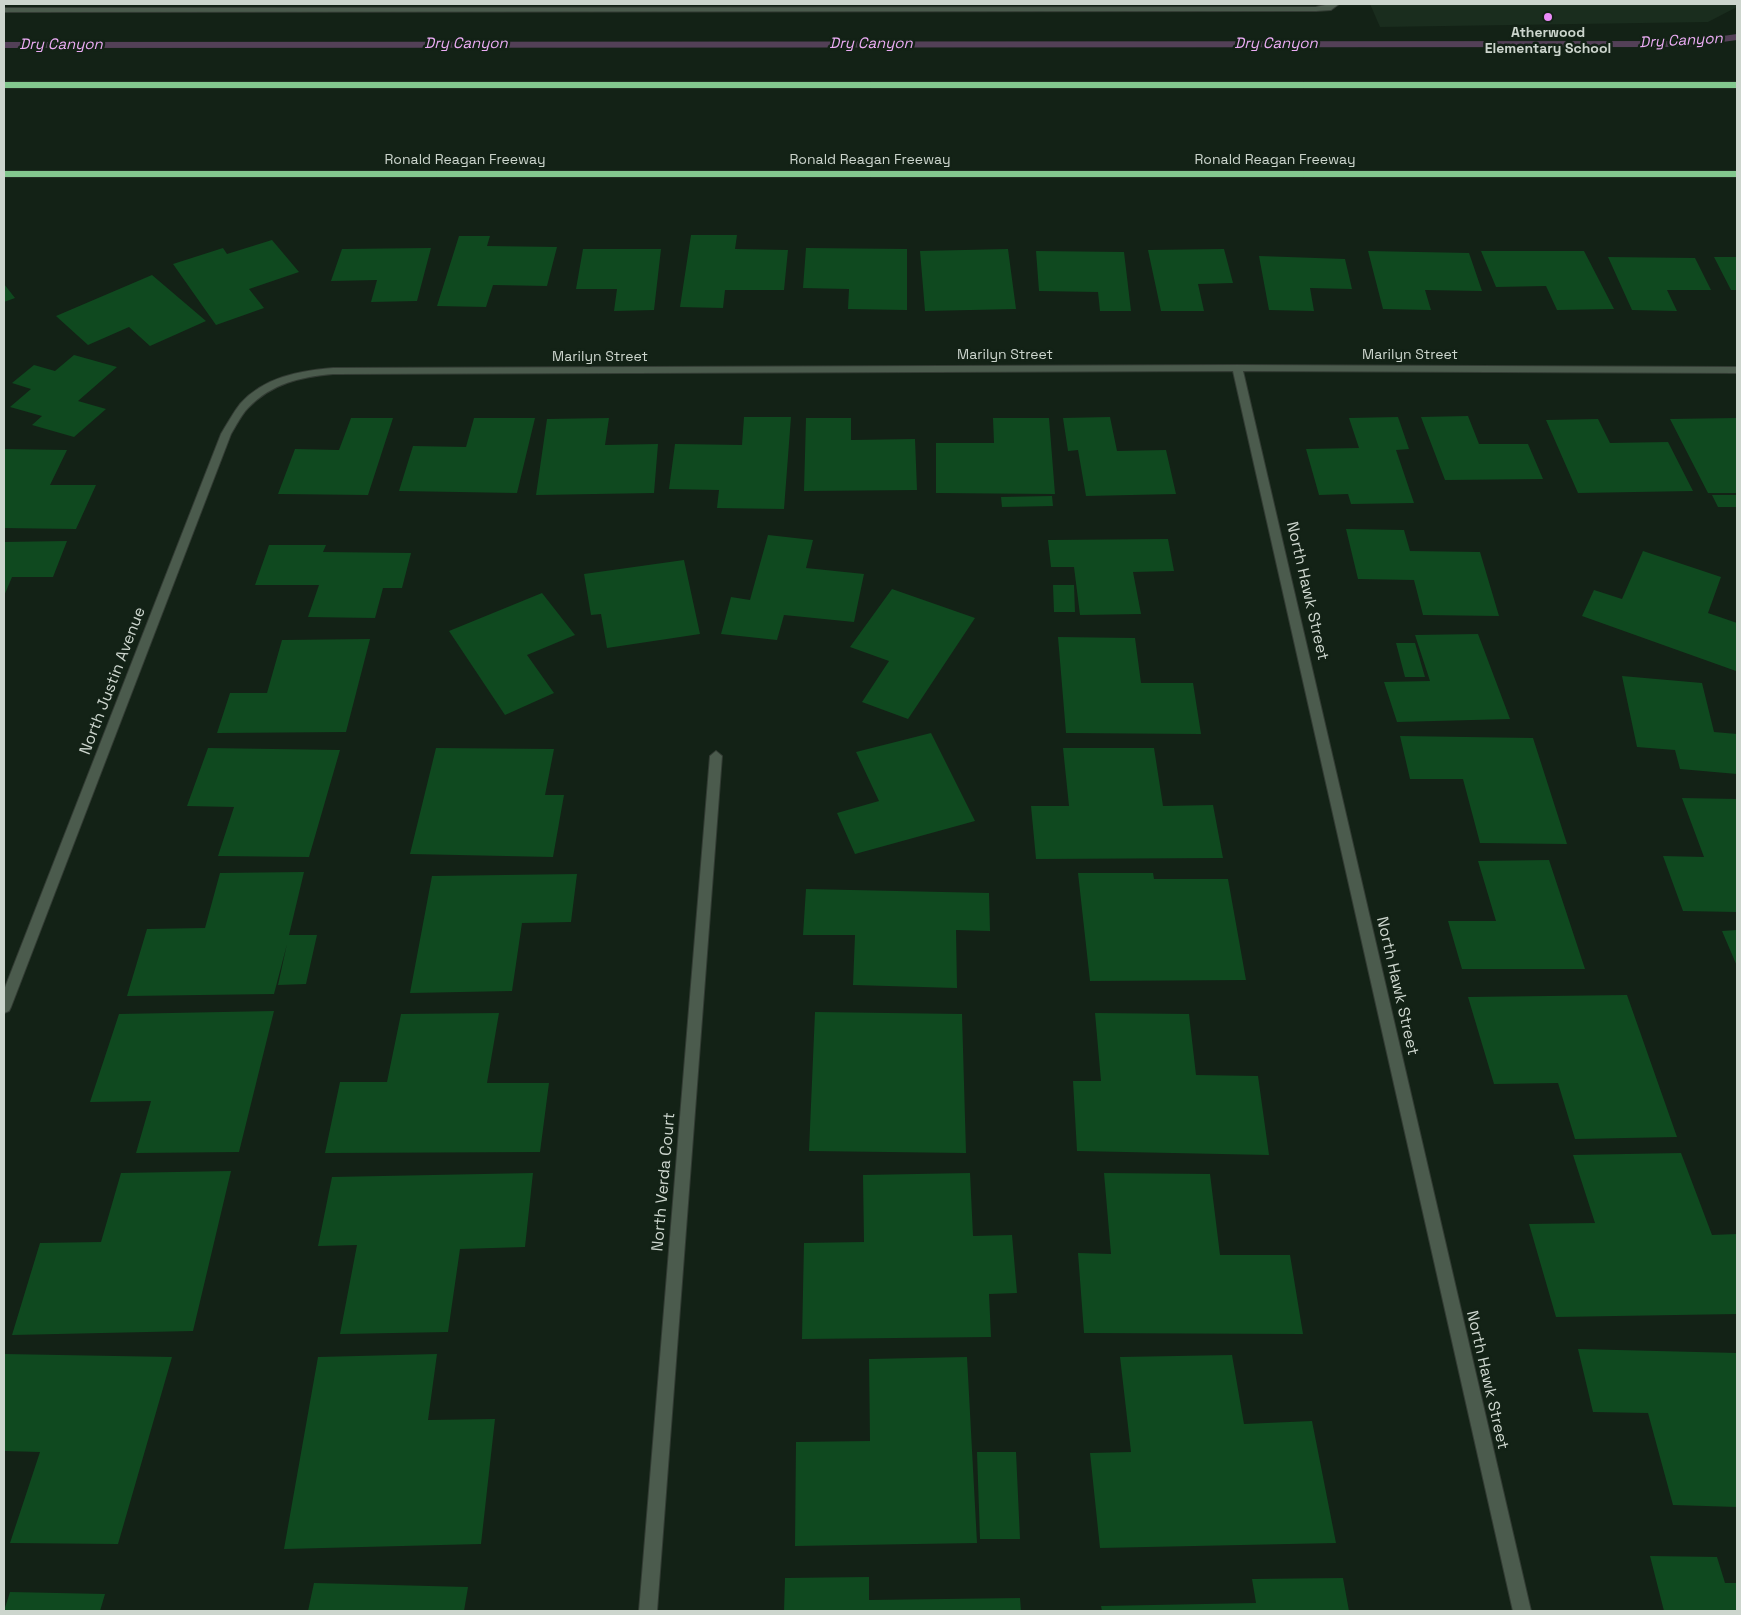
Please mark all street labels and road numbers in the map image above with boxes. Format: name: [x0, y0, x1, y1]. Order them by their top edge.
street label: Ronald Reagan Freeway: [385, 152, 545, 168]
street label: Ronald Reagan Freeway: [790, 152, 950, 168]
street label: Ronald Reagan Freeway: [1195, 152, 1355, 168]
street label: Marilyn Street: [957, 347, 1053, 363]
street label: Marilyn Street: [1362, 347, 1458, 363]
street label: Marilyn Street: [552, 349, 648, 365]
street label: North Hawk Street: [1282, 520, 1332, 662]
street label: North Justin Avenue: [76, 604, 150, 758]
street label: North Hawk Street: [1372, 915, 1422, 1057]
street label: North Verda Court: [648, 1112, 680, 1252]
street label: North Hawk Street: [1462, 1309, 1512, 1451]

